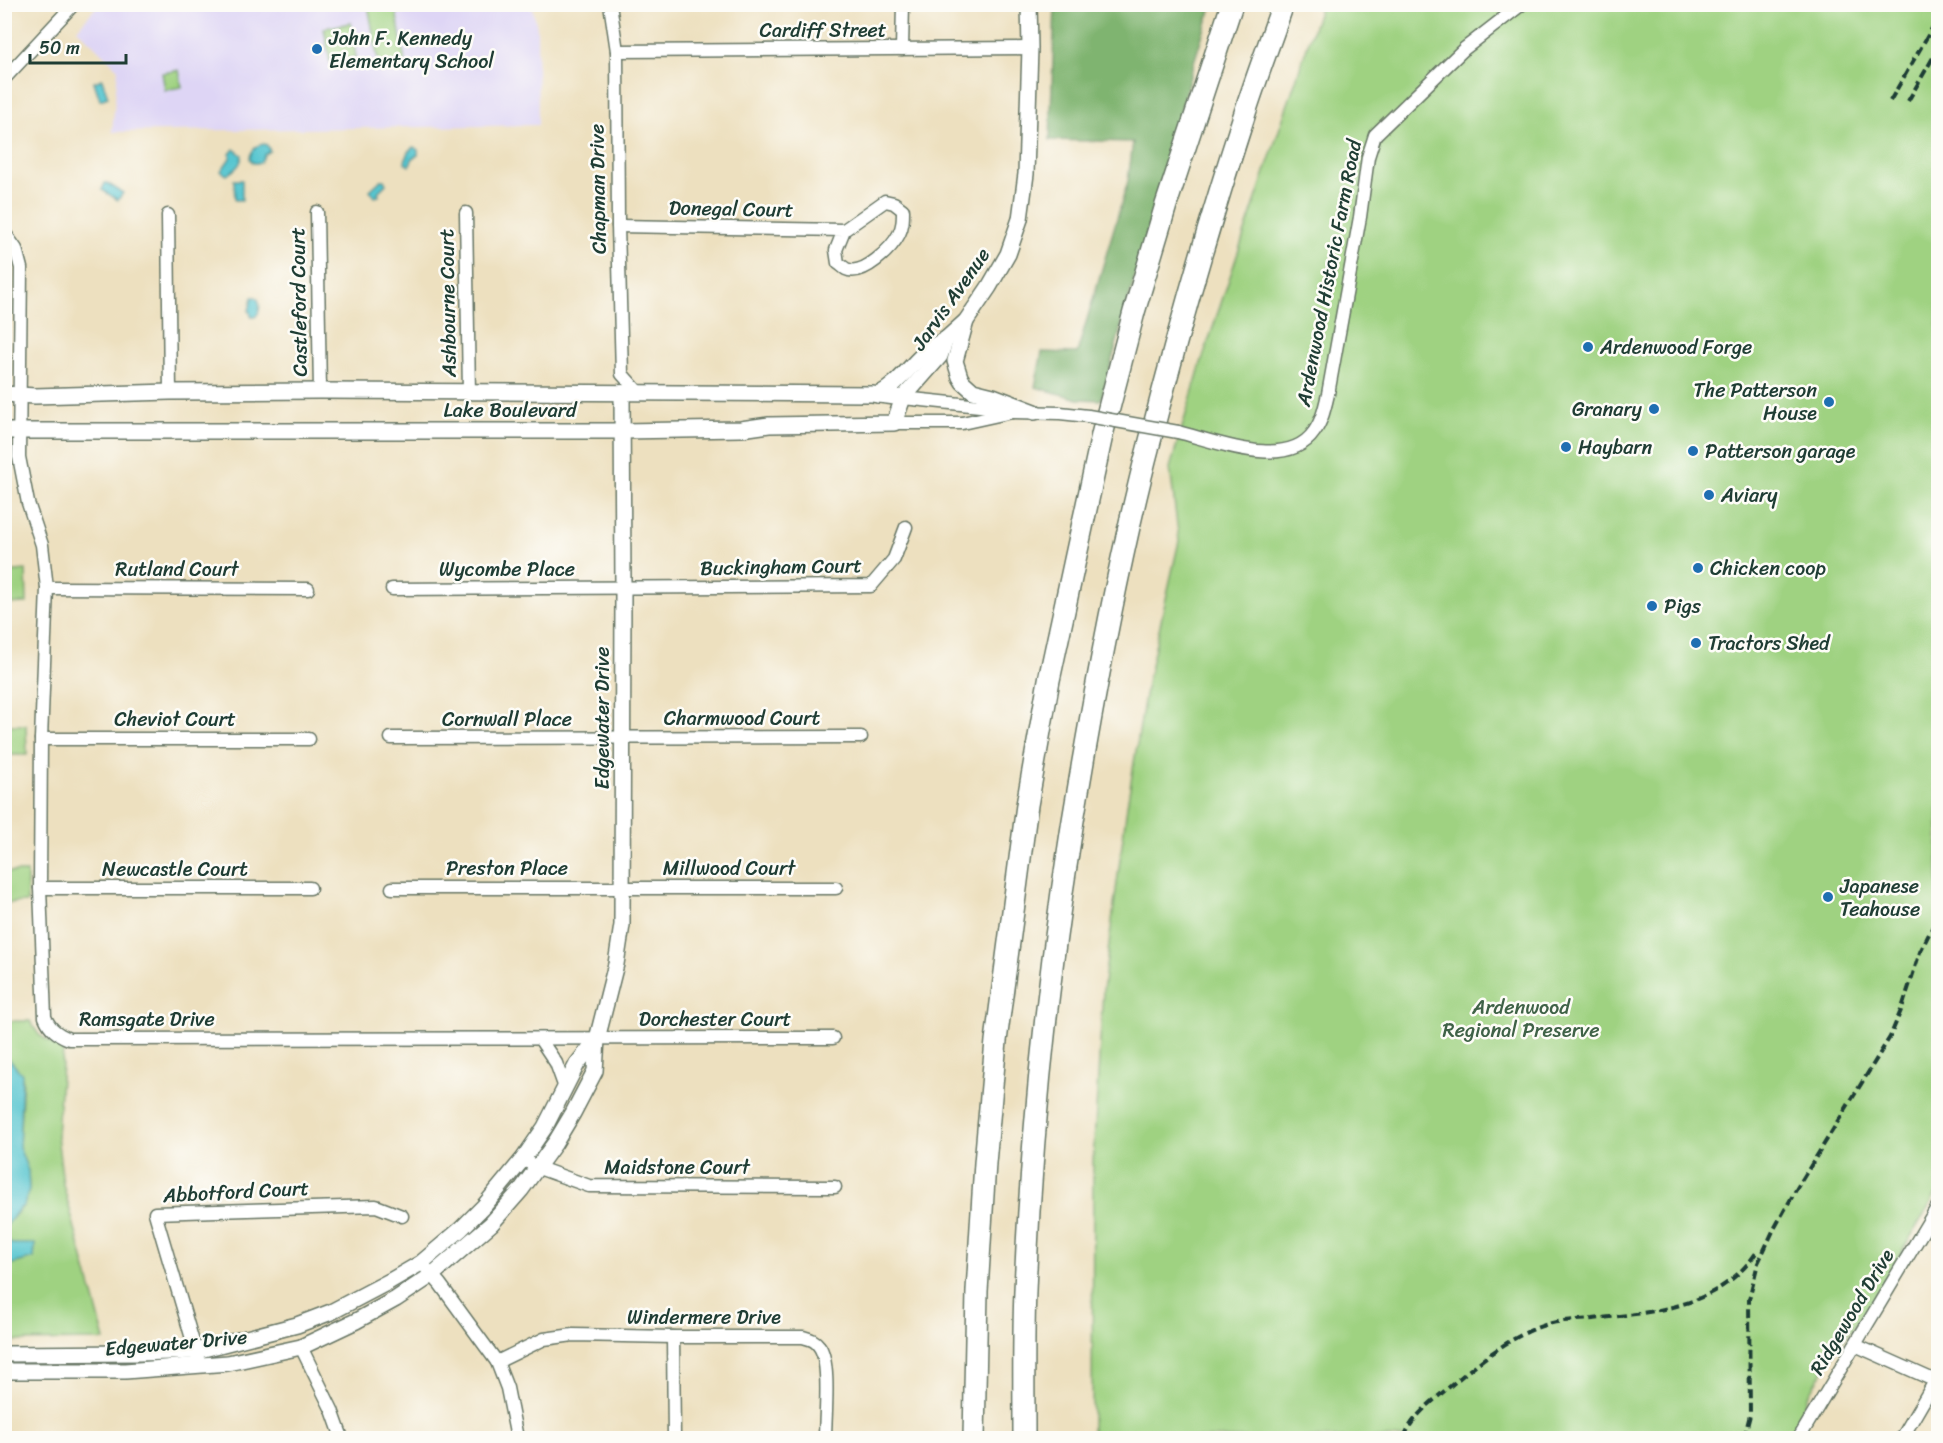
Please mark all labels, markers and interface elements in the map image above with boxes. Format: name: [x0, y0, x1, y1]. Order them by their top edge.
street label: Cardiff Street: [759, 13, 887, 48]
place label: John F. Kennedy Elementary School: [328, 21, 494, 79]
scale bar: [30, 27, 126, 65]
text: 50 m: [39, 32, 80, 64]
marker: John F. Kennedy Elementary School: [310, 42, 324, 56]
street label: Chapman Drive: [579, 124, 617, 254]
street label: Ardenwood Historic Farm Road: [1286, 135, 1372, 410]
street label: Donegal Court: [668, 190, 794, 228]
street label: Castleford Court: [280, 227, 318, 377]
street label: Ashbourne Court: [429, 228, 467, 379]
street label: Jarvis Avenue: [902, 240, 1000, 359]
place label: Ardenwood Forge: [1599, 330, 1752, 365]
marker: Ardenwood Forge: [1581, 340, 1595, 354]
place label: The Patterson House: [1694, 373, 1817, 431]
place label: Granary: [1572, 392, 1643, 427]
street label: Lake Boulevard: [444, 393, 578, 428]
marker: The Patterson House: [1822, 395, 1836, 409]
marker: Granary: [1647, 402, 1661, 416]
place label: Haybarn: [1578, 430, 1653, 465]
place label: Patterson garage: [1705, 434, 1856, 469]
marker: Haybarn: [1559, 440, 1573, 454]
marker: Patterson garage: [1686, 444, 1700, 458]
place label: Aviary: [1720, 478, 1778, 513]
marker: Aviary: [1702, 488, 1716, 502]
street label: Buckingham Court: [700, 548, 862, 586]
place label: Chicken coop: [1710, 551, 1826, 586]
street label: Rutland Court: [115, 552, 240, 587]
street label: Wycombe Place: [439, 552, 575, 587]
marker: Chicken coop: [1691, 561, 1705, 575]
place label: Pigs: [1664, 589, 1702, 624]
marker: Pigs: [1645, 599, 1659, 613]
place label: Tractors Shed: [1708, 626, 1831, 661]
marker: Tractors Shed: [1689, 636, 1703, 650]
street label: Edgewater Drive: [585, 647, 620, 789]
street label: Charmwood Court: [664, 701, 820, 736]
street label: Cheviot Court: [114, 702, 236, 737]
street label: Cornwall Place: [442, 702, 572, 737]
street label: Preston Place: [446, 851, 568, 886]
street label: Millwood Court: [663, 851, 796, 886]
street label: Newcastle Court: [102, 852, 248, 887]
place label: Japanese Teahouse: [1839, 869, 1920, 927]
marker: Japanese Teahouse: [1821, 890, 1835, 904]
park label: Ardenwood Regional Preserve: [1443, 990, 1599, 1048]
street label: Ramsgate Drive: [79, 1002, 215, 1037]
street label: Dorchester Court: [639, 1002, 791, 1037]
street label: Maidstone Court: [604, 1150, 751, 1185]
street label: Abbotford Court: [161, 1171, 310, 1213]
street label: Ridgewood Drive: [1800, 1241, 1904, 1382]
street label: Windermere Drive: [627, 1300, 781, 1335]
street label: Edgewater Drive: [103, 1319, 249, 1367]

